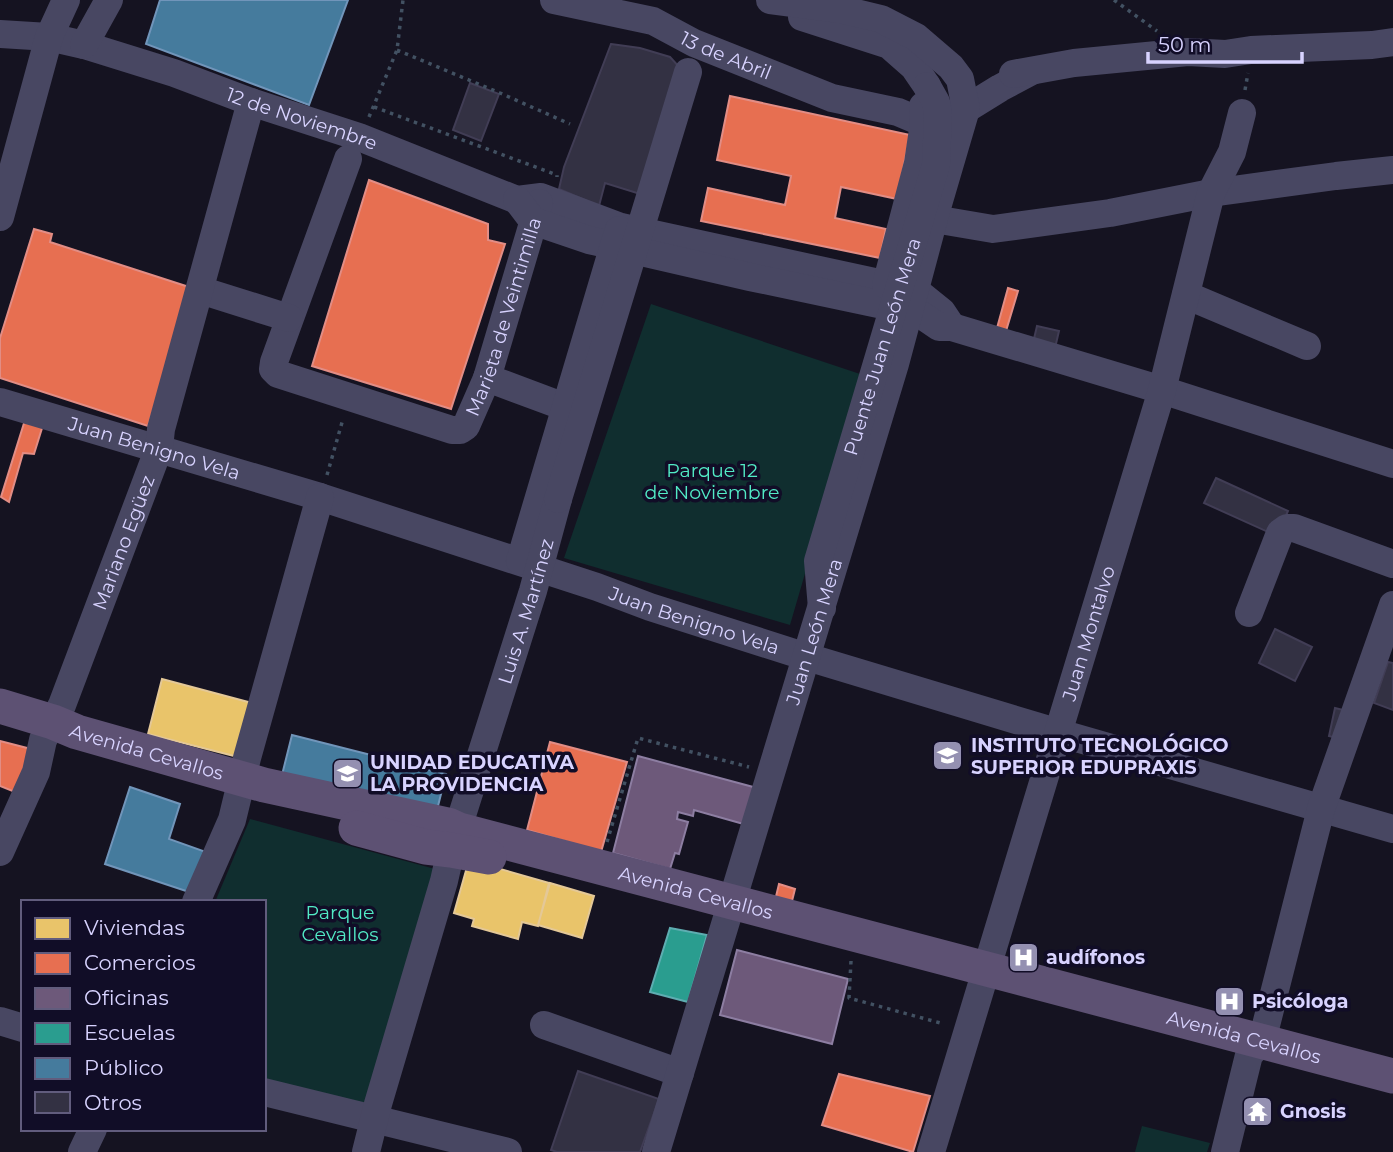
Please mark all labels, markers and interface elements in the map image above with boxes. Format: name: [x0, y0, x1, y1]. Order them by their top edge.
scale bar: [1148, 21, 1302, 65]
street label: 13 de Abril: [676, 27, 775, 85]
text: 50 m: [1158, 32, 1212, 57]
street label: 12 de Noviembre: [223, 83, 381, 155]
street label: Marieta de Veintimilla: [461, 215, 546, 420]
street label: Puente Juan León Mera: [839, 235, 926, 458]
street label: Juan Benigno Vela: [65, 412, 243, 485]
park label: Parque 12 de Noviembre: [644, 459, 780, 504]
street label: Mariano Egüez: [88, 472, 160, 613]
street label: Luis A. Martínez: [493, 536, 559, 687]
street label: Juan León Mera: [781, 556, 847, 708]
street label: Juan Montalvo: [1057, 563, 1120, 705]
street label: Juan Benigno Vela: [605, 581, 782, 659]
street label: Avenida Cevallos: [66, 719, 226, 785]
place label: INSTITUTO TECNOLÓGICO SUPERIOR EDUPRAXIS: [971, 733, 1229, 779]
school or university icon: INSTITUTO TECNOLÓGICO SUPERIOR EDUPRAXIS: [931, 739, 965, 773]
place label: UNIDAD EDUCATIVA LA PROVIDENCIA: [370, 751, 575, 796]
school or university icon: UNIDAD EDUCATIVA LA PROVIDENCIA: [330, 756, 364, 790]
street label: Avenida Cevallos: [616, 862, 775, 924]
legend: [21, 900, 266, 1131]
park label: Parque Cevallos: [302, 901, 378, 946]
text: Viviendas: [84, 915, 185, 940]
hospital icon: audífonos: [1006, 940, 1040, 974]
place label: audífonos: [1046, 946, 1145, 969]
text: Comercios: [84, 950, 195, 975]
hospital icon: Psicóloga: [1212, 984, 1246, 1018]
text: Oficinas: [84, 985, 169, 1010]
place label: Psicóloga: [1252, 990, 1348, 1013]
street label: Avenida Cevallos: [1164, 1006, 1324, 1069]
text: Escuelas: [84, 1020, 175, 1045]
text: Público: [84, 1055, 164, 1080]
text: Otros: [84, 1090, 142, 1115]
temple icon: Gnosis: [1240, 1094, 1274, 1128]
place label: Gnosis: [1280, 1100, 1346, 1123]

